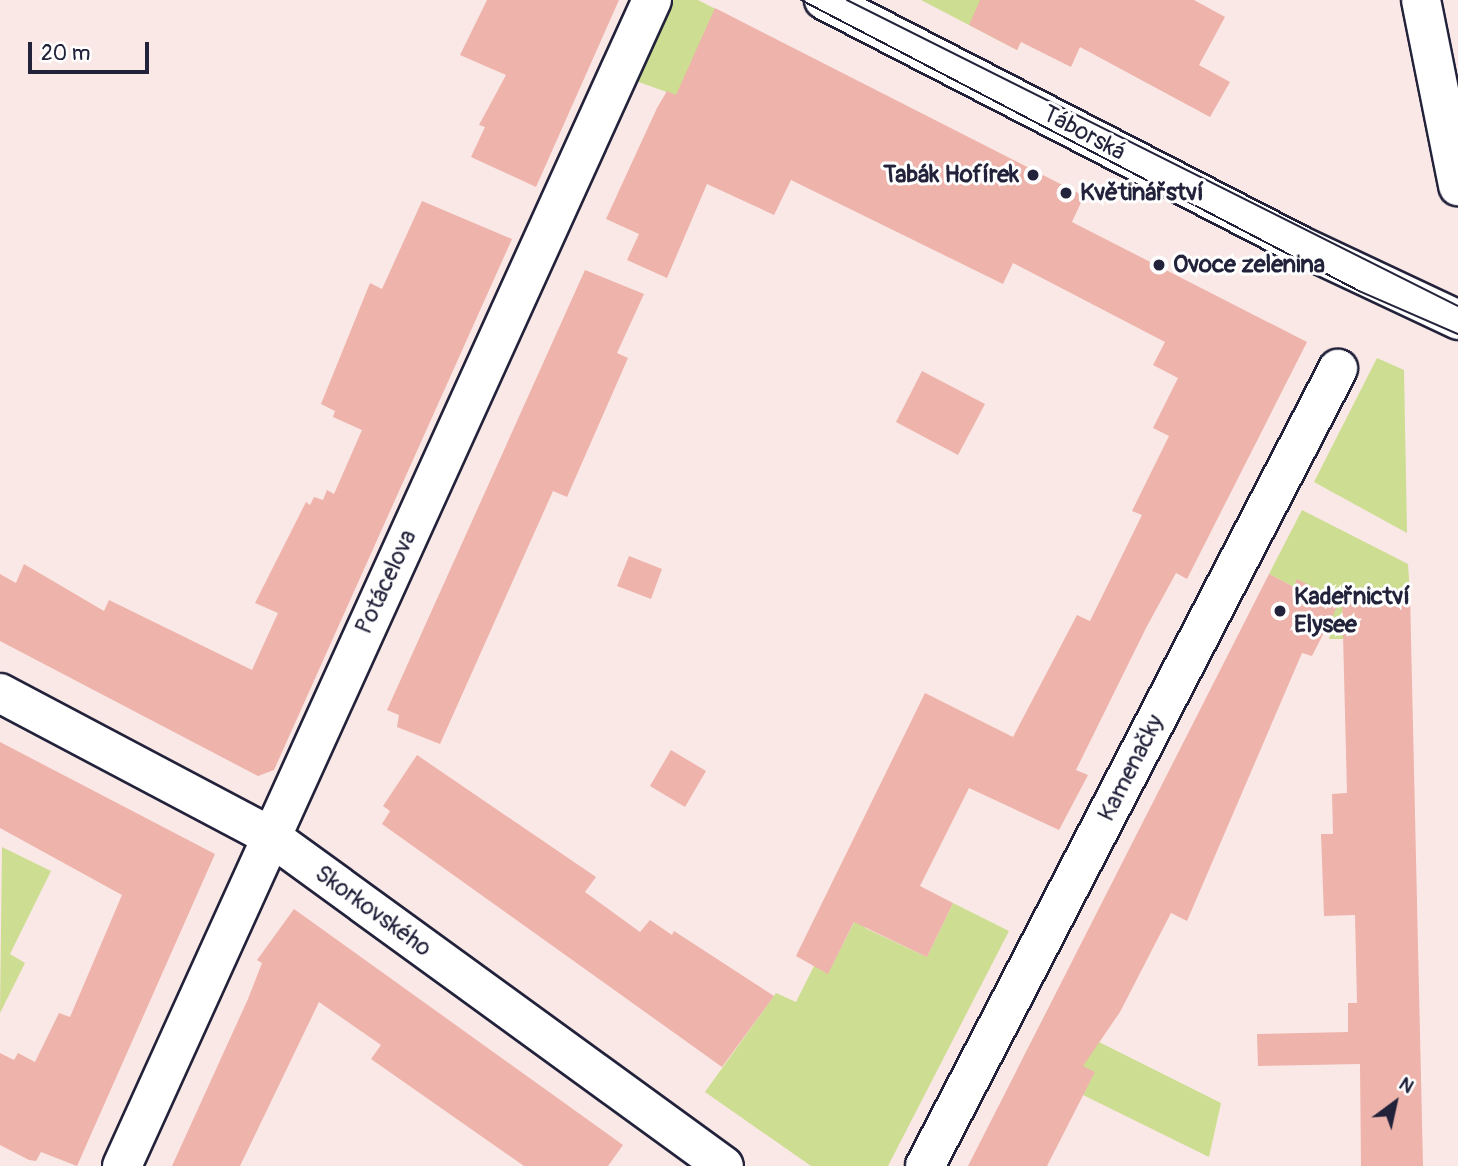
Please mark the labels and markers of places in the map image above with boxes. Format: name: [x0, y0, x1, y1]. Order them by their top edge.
place label: Tabák Hofírek: [883, 161, 1019, 189]
marker: Tabák Hofírek: [1025, 167, 1041, 183]
place label: Květinářství: [1080, 179, 1204, 207]
marker: Květinářství: [1058, 185, 1074, 201]
place label: Ovoce zelenina: [1173, 251, 1325, 279]
marker: Ovoce zelenina: [1151, 257, 1167, 273]
place label: Kadeřnictví Elysee: [1294, 583, 1410, 639]
marker: Kadeřnictví Elysee: [1272, 603, 1288, 619]

